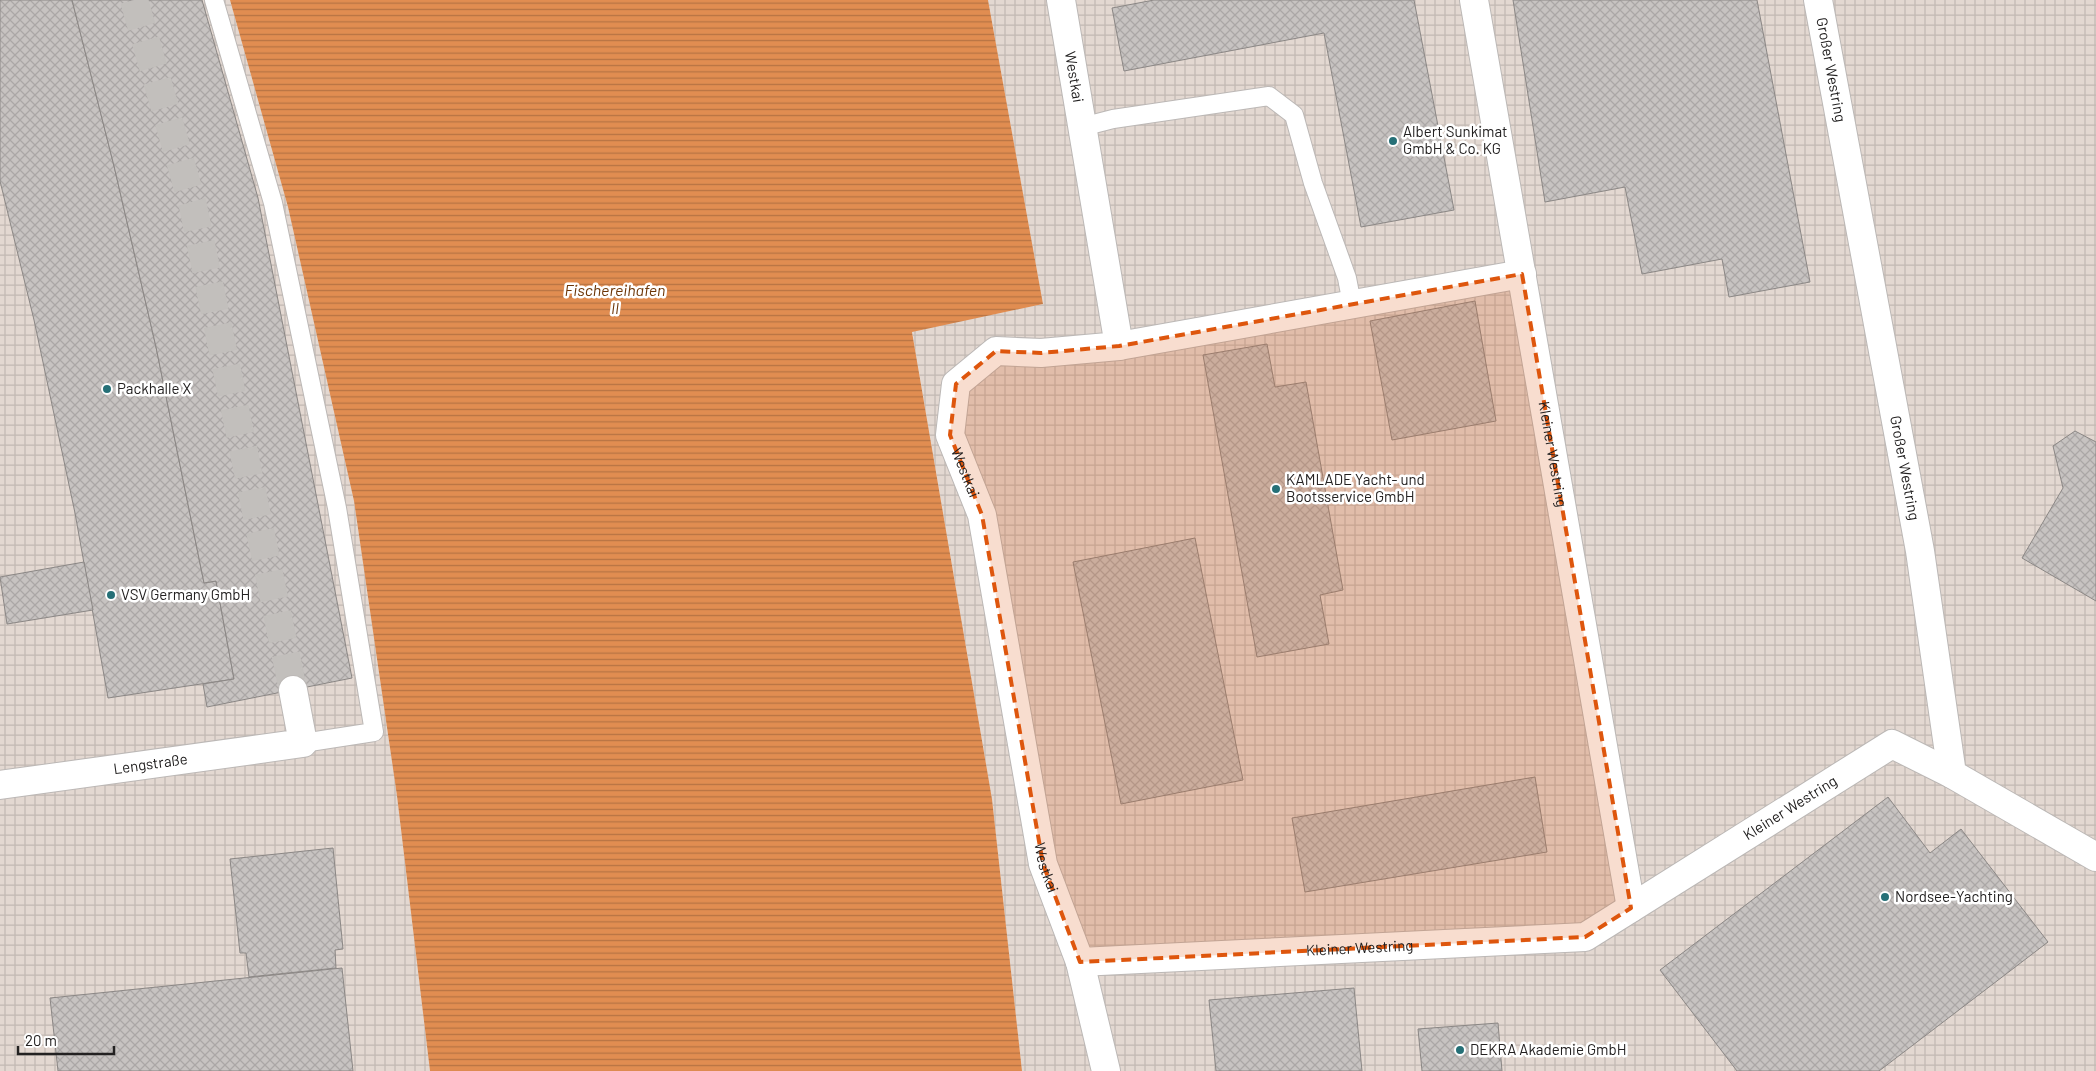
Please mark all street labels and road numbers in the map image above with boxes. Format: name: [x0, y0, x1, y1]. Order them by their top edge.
street label: Großer Westring: [1813, 16, 1850, 123]
street label: Westkai: [1062, 50, 1088, 104]
street label: Kleiner Westring: [1536, 400, 1572, 509]
street label: Großer Westring: [1887, 414, 1924, 522]
street label: Westkai: [948, 445, 984, 500]
street label: Lengstraße: [112, 749, 189, 777]
street label: Kleiner Westring: [1739, 771, 1840, 843]
street label: Westkai: [1031, 841, 1063, 895]
street label: Kleiner Westring: [1306, 936, 1414, 959]

